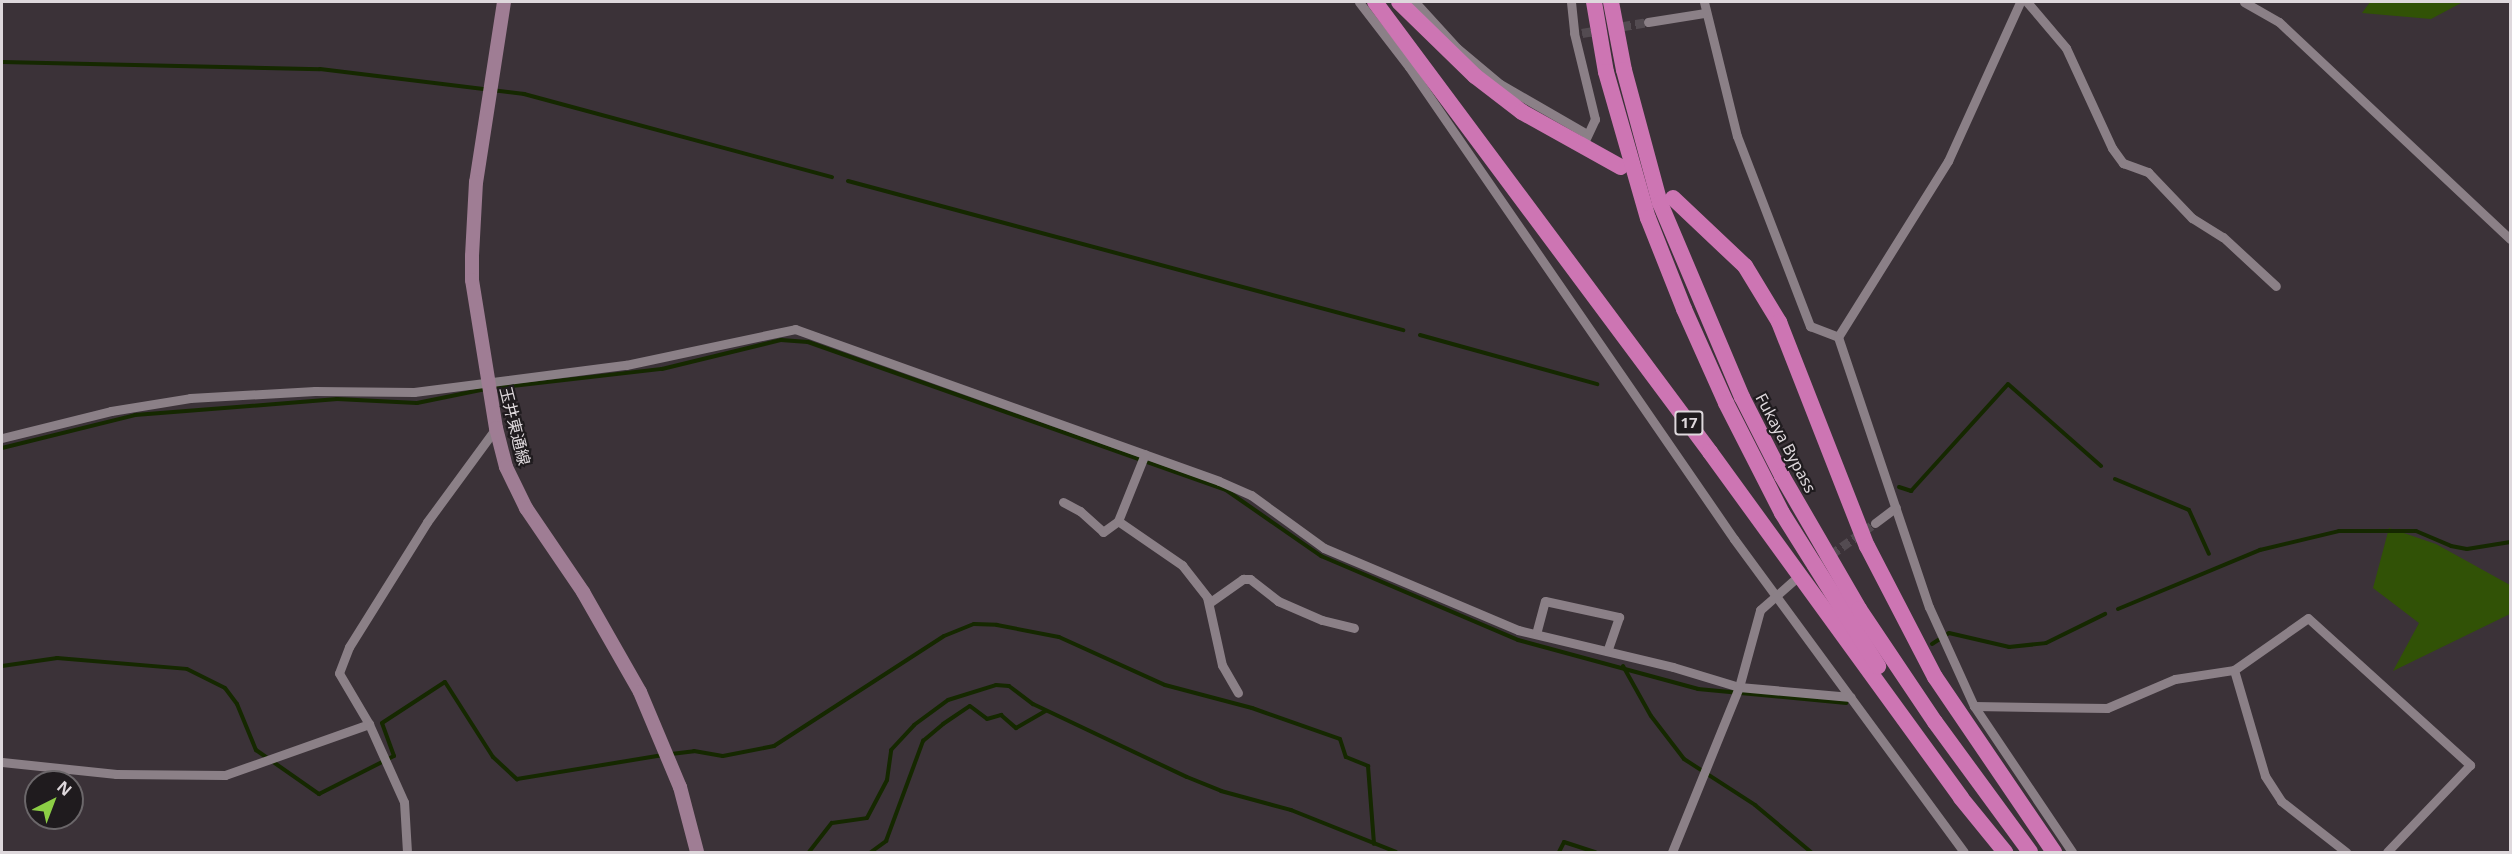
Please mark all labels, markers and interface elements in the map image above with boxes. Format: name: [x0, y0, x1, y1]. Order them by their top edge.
street label: 玉井東通線: [496, 385, 534, 467]
street label: Fukaya Bypass: [1752, 390, 1820, 496]
road number: 17: [1674, 411, 1704, 435]
north arrow: [24, 770, 84, 830]
text: N: [53, 776, 77, 801]

